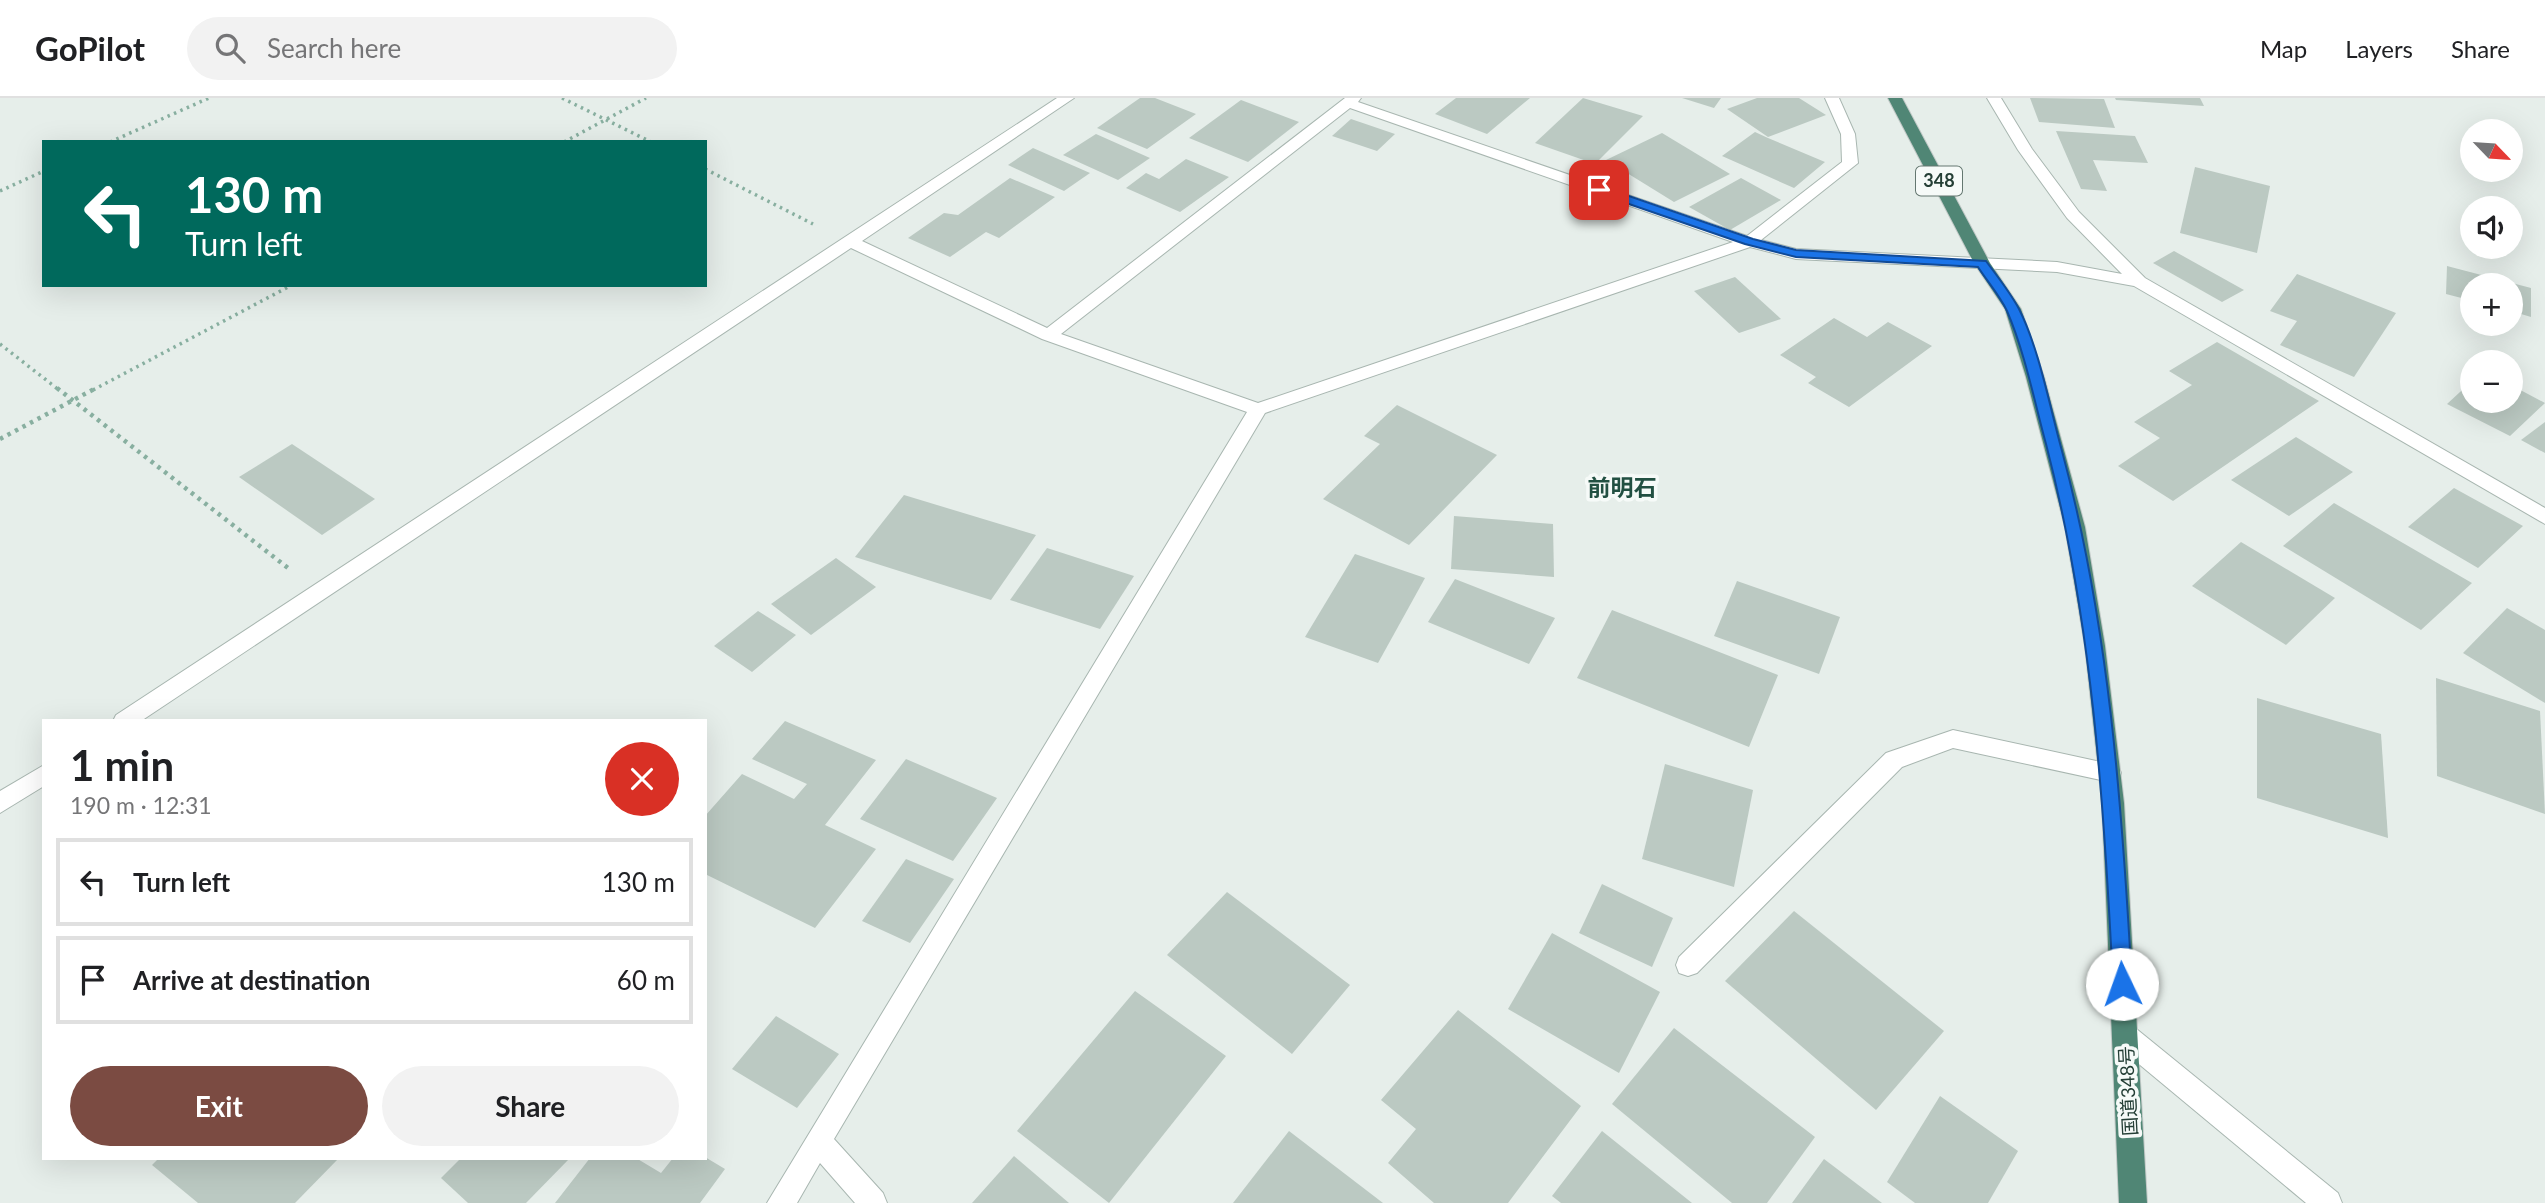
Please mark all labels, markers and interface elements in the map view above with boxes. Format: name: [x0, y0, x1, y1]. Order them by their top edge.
search box: [187, 17, 677, 80]
text: GoPilot: [35, 28, 145, 68]
icon: search: [211, 29, 249, 67]
text: Search here: [267, 32, 401, 64]
text: Map: [2260, 34, 2307, 63]
text: Layers: [2345, 34, 2413, 63]
text: Share: [2451, 34, 2510, 63]
north arrow: [2460, 119, 2524, 182]
map controls: [2460, 119, 2523, 413]
pin: [1569, 160, 1629, 220]
text: 130 m: [185, 165, 323, 223]
road number: 348: [1916, 166, 1962, 196]
icon: left: [70, 168, 161, 259]
icon: arrive: [1580, 171, 1618, 209]
button: sound: [2460, 196, 2523, 259]
text: Turn left: [185, 224, 302, 263]
button: +: [2460, 273, 2523, 336]
button: −: [2460, 350, 2523, 413]
district label: 前明石: [1588, 473, 1657, 501]
text: 1 min: [70, 740, 174, 790]
button: close: [605, 742, 679, 816]
text: 190 m · 12:31: [70, 791, 212, 819]
icon: left: [74, 863, 112, 901]
text: Turn left: [133, 866, 230, 898]
text: 130 m: [602, 866, 675, 898]
position arrow: [2085, 947, 2159, 1021]
icon: arrive: [74, 961, 112, 999]
text: Arrive at destination: [133, 964, 370, 996]
text: 60 m: [617, 964, 675, 996]
street label: 国道348号: [2114, 1045, 2141, 1137]
button: Exit: [70, 1066, 368, 1146]
button: Share: [382, 1066, 679, 1146]

